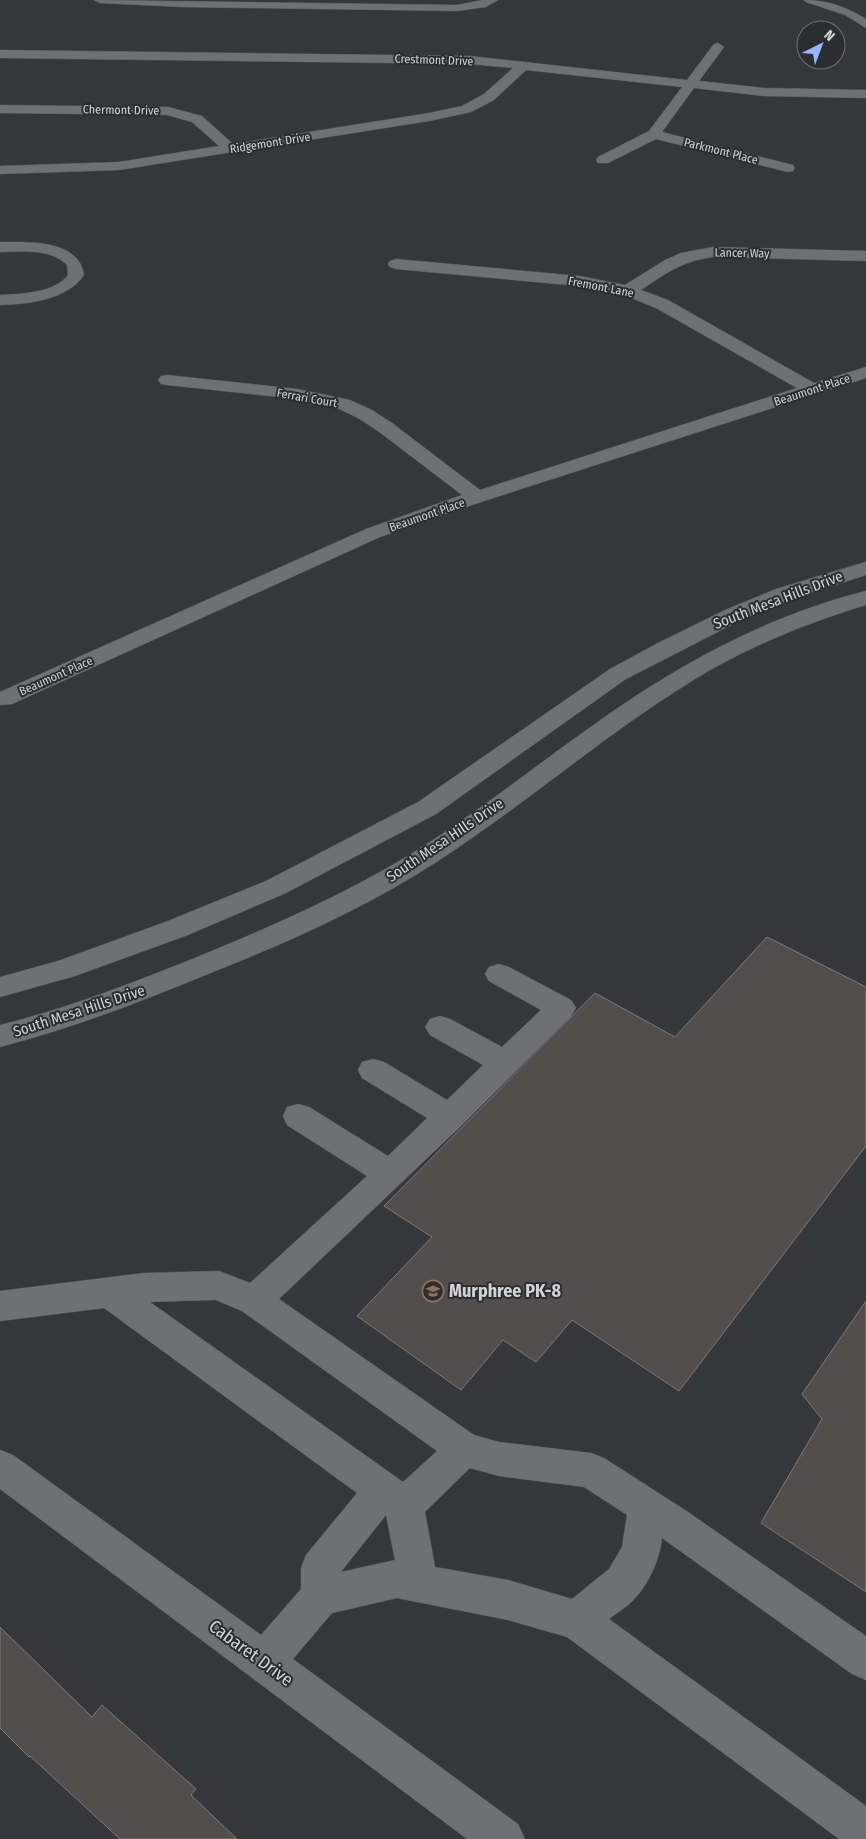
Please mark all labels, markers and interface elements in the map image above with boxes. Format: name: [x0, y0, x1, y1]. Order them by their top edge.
north arrow: [796, 20, 846, 70]
text: N: [821, 27, 838, 45]
street label: Crestmont Drive: [394, 52, 474, 68]
street label: Chermont Drive: [83, 102, 159, 118]
street label: Ridgemont Drive: [229, 130, 311, 156]
street label: Parkmont Place: [682, 135, 760, 167]
street label: Lancer Way: [714, 246, 770, 260]
street label: Fremont Lane: [567, 274, 635, 300]
street label: Beaumont Place: [772, 371, 852, 409]
street label: Ferrari Court: [276, 386, 338, 410]
street label: Beaumont Place: [387, 495, 467, 535]
street label: South Mesa Hills Drive: [711, 567, 845, 633]
street label: Beaumont Place: [17, 653, 95, 698]
street label: South Mesa Hills Drive: [383, 794, 507, 886]
street label: South Mesa Hills Drive: [11, 981, 147, 1041]
school or university icon: Murphree PK-8: [421, 1279, 445, 1303]
place label: Murphree PK-8: [449, 1280, 561, 1302]
street label: Cabaret Drive: [205, 1615, 298, 1691]

